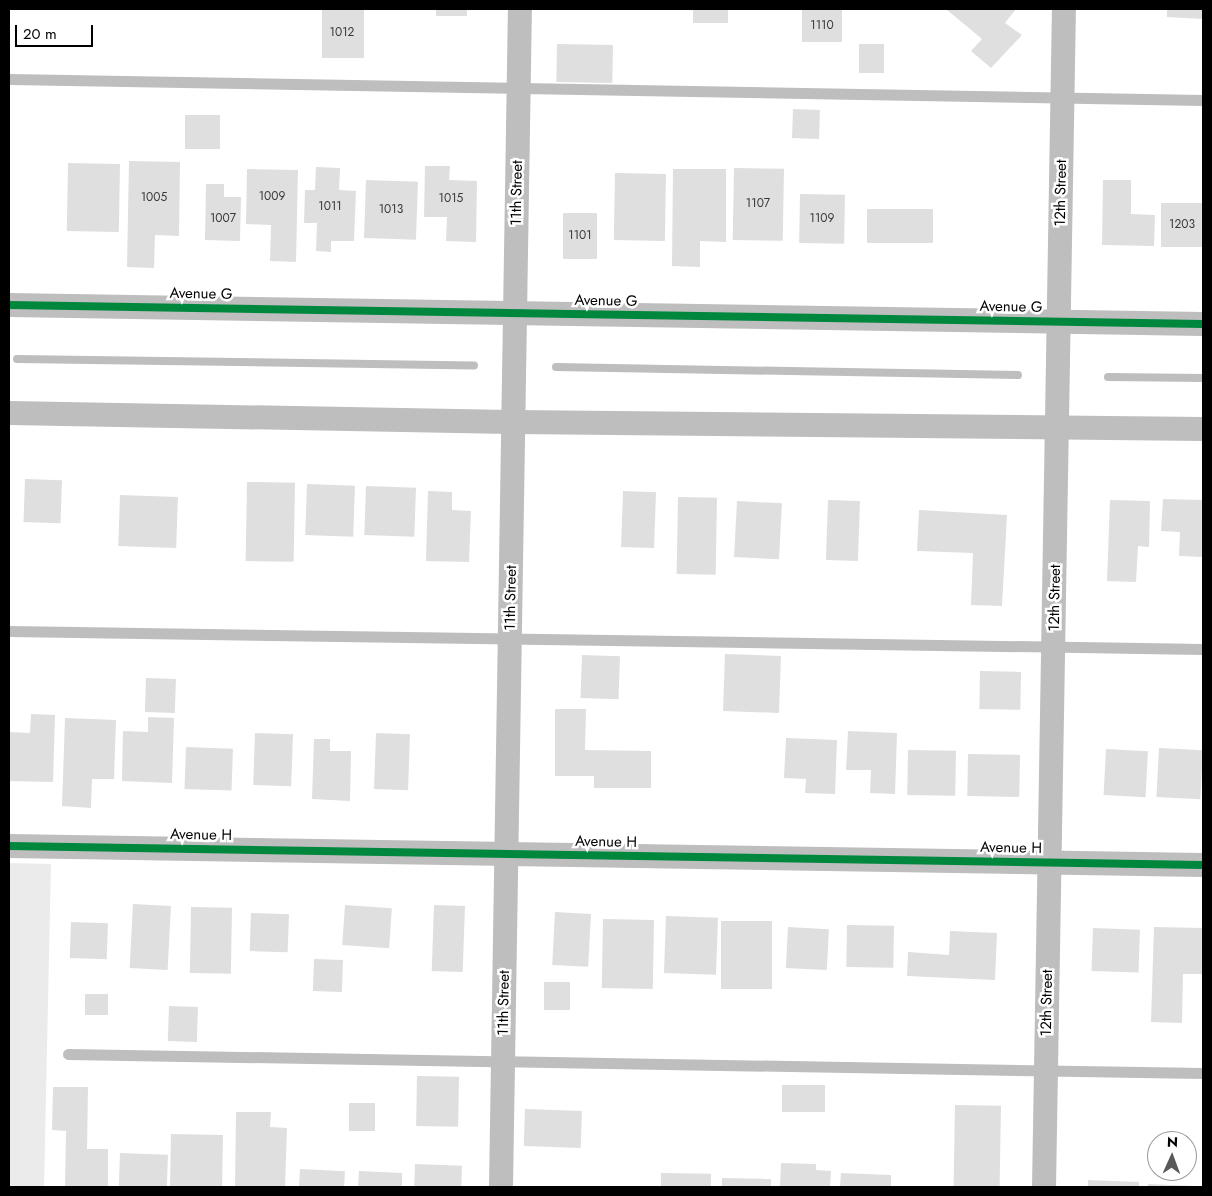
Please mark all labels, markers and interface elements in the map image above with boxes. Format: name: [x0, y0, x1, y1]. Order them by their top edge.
scale bar: [18, 15, 95, 47]
house number: 1110: [810, 19, 834, 33]
text: 20 m: [23, 23, 57, 45]
house number: 1012: [330, 26, 354, 40]
street label: 12th Street: [1051, 159, 1071, 227]
street label: 11th Street: [507, 160, 527, 226]
house number: 1009: [259, 190, 285, 204]
house number: 1005: [141, 191, 167, 205]
house number: 1015: [439, 192, 463, 206]
house number: 1107: [746, 197, 770, 211]
house number: 1011: [318, 200, 342, 214]
house number: 1013: [379, 203, 403, 217]
house number: 1007: [210, 212, 236, 226]
house number: 1109: [810, 212, 834, 226]
house number: 1203: [1169, 218, 1195, 232]
house number: 1101: [568, 229, 592, 243]
street label: Avenue G: [169, 284, 233, 304]
street label: Avenue G: [574, 291, 638, 311]
street label: Avenue G: [979, 297, 1043, 317]
street label: 12th Street: [1045, 564, 1065, 632]
street label: 11th Street: [501, 565, 521, 631]
street label: Avenue H: [170, 825, 232, 845]
street label: Avenue H: [575, 832, 637, 852]
street label: Avenue H: [980, 838, 1042, 858]
street label: 12th Street: [1037, 969, 1057, 1037]
street label: 11th Street: [494, 970, 514, 1036]
north arrow: [1147, 1131, 1197, 1181]
text: N: [1167, 1132, 1178, 1152]

